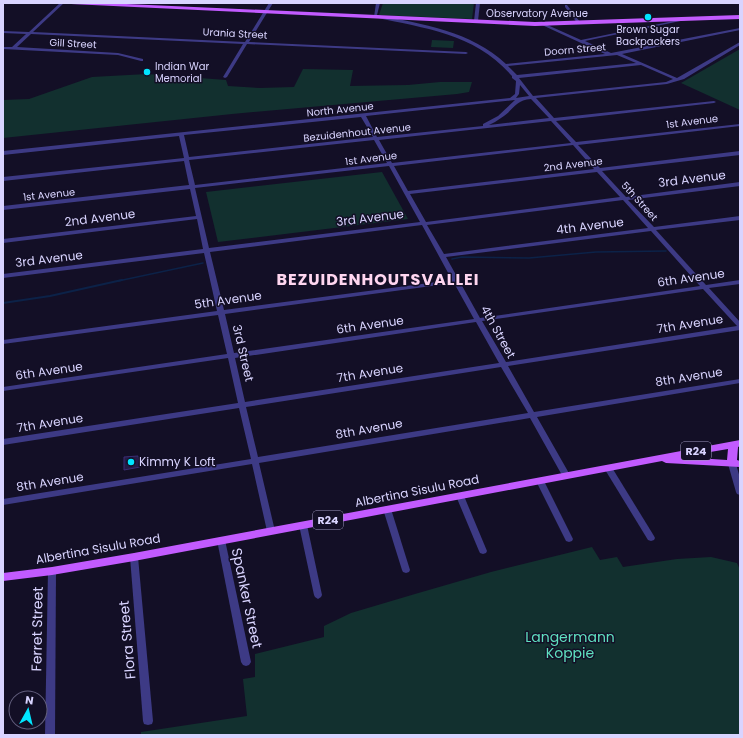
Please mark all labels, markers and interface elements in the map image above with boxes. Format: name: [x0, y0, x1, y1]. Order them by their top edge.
street label: Observatory Avenue: [486, 6, 588, 21]
marker: Brown Sugar Backpackers: [643, 12, 653, 22]
place label: Brown Sugar Backpackers: [616, 22, 680, 49]
street label: Urania Street: [202, 24, 268, 43]
street label: Gill Street: [49, 35, 97, 52]
street label: Doorn Street: [544, 39, 607, 60]
place label: Indian War Memorial: [155, 59, 209, 86]
marker: Indian War Memorial: [142, 67, 152, 77]
street label: North Avenue: [306, 99, 374, 120]
street label: 1st Avenue: [665, 111, 719, 132]
street label: Bezuidenhout Avenue: [302, 119, 412, 146]
street label: 1st Avenue: [344, 148, 398, 169]
street label: 2nd Avenue: [543, 153, 603, 176]
street label: 3rd Avenue: [657, 166, 727, 191]
street label: 5th Street: [618, 178, 662, 225]
street label: 1st Avenue: [22, 184, 76, 205]
street label: 2nd Avenue: [64, 205, 136, 230]
street label: 3rd Avenue: [335, 205, 405, 230]
street label: 4th Avenue: [555, 213, 625, 238]
street label: 3rd Avenue: [14, 246, 84, 271]
street label: 6th Avenue: [656, 264, 726, 291]
district label: BEZUIDENHOUTSVALLEI: [276, 268, 480, 291]
street label: 5th Avenue: [193, 286, 263, 313]
street label: 4th Street: [477, 302, 520, 361]
street label: 7th Avenue: [656, 310, 724, 337]
street label: 6th Avenue: [335, 311, 405, 338]
street label: 3rd Street: [229, 323, 258, 383]
street label: 6th Avenue: [14, 357, 84, 384]
street label: 7th Avenue: [336, 359, 404, 386]
street label: 8th Avenue: [654, 363, 724, 390]
street label: 7th Avenue: [16, 409, 84, 436]
street label: 8th Avenue: [334, 414, 404, 443]
road number: R24: [681, 442, 711, 460]
place label: Kimmy K Loft: [139, 453, 215, 470]
marker: Kimmy K Loft: [126, 457, 136, 467]
street label: 8th Avenue: [15, 468, 85, 495]
street label: Albertina Sisulu Road: [353, 470, 481, 511]
road number: R24: [313, 511, 343, 529]
street label: Albertina Sisulu Road: [34, 529, 162, 568]
street label: Spanker Street: [227, 546, 267, 650]
street label: Ferret Street: [26, 586, 48, 672]
street label: Flora Street: [114, 600, 140, 680]
park label: Langermann Koppie: [525, 627, 615, 663]
north arrow: [8, 690, 48, 730]
text: N: [24, 692, 35, 709]

